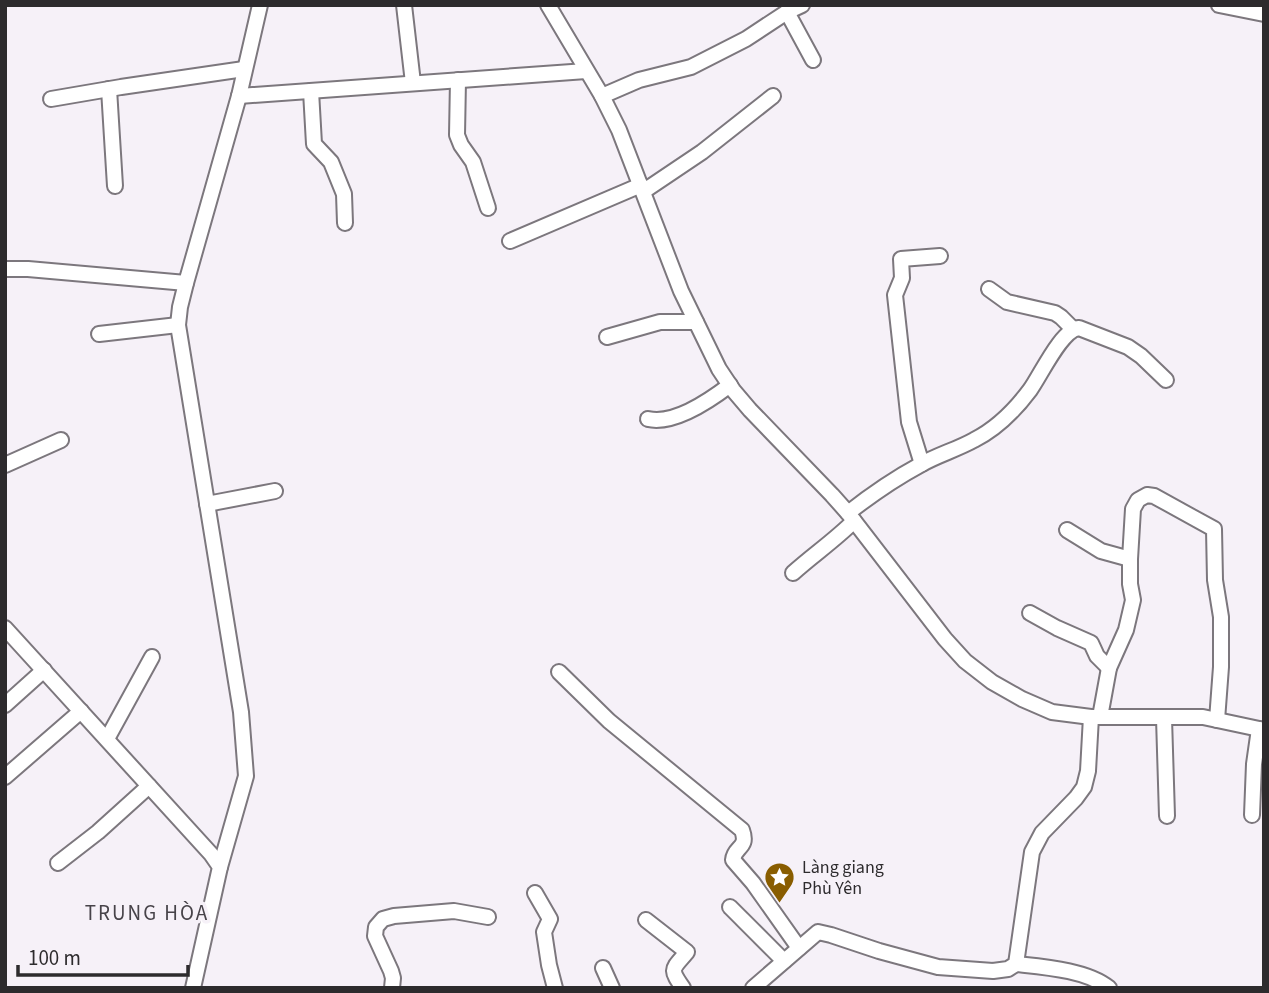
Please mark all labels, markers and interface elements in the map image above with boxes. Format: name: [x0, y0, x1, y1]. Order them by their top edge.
place label: Làng giang Phù Yên: [802, 855, 884, 901]
place icon: Làng giang Phù Yên: [762, 860, 796, 904]
district label: TRUNG HÒA: [85, 898, 209, 928]
scale bar: [18, 934, 187, 978]
text: 100 m: [28, 943, 81, 973]

